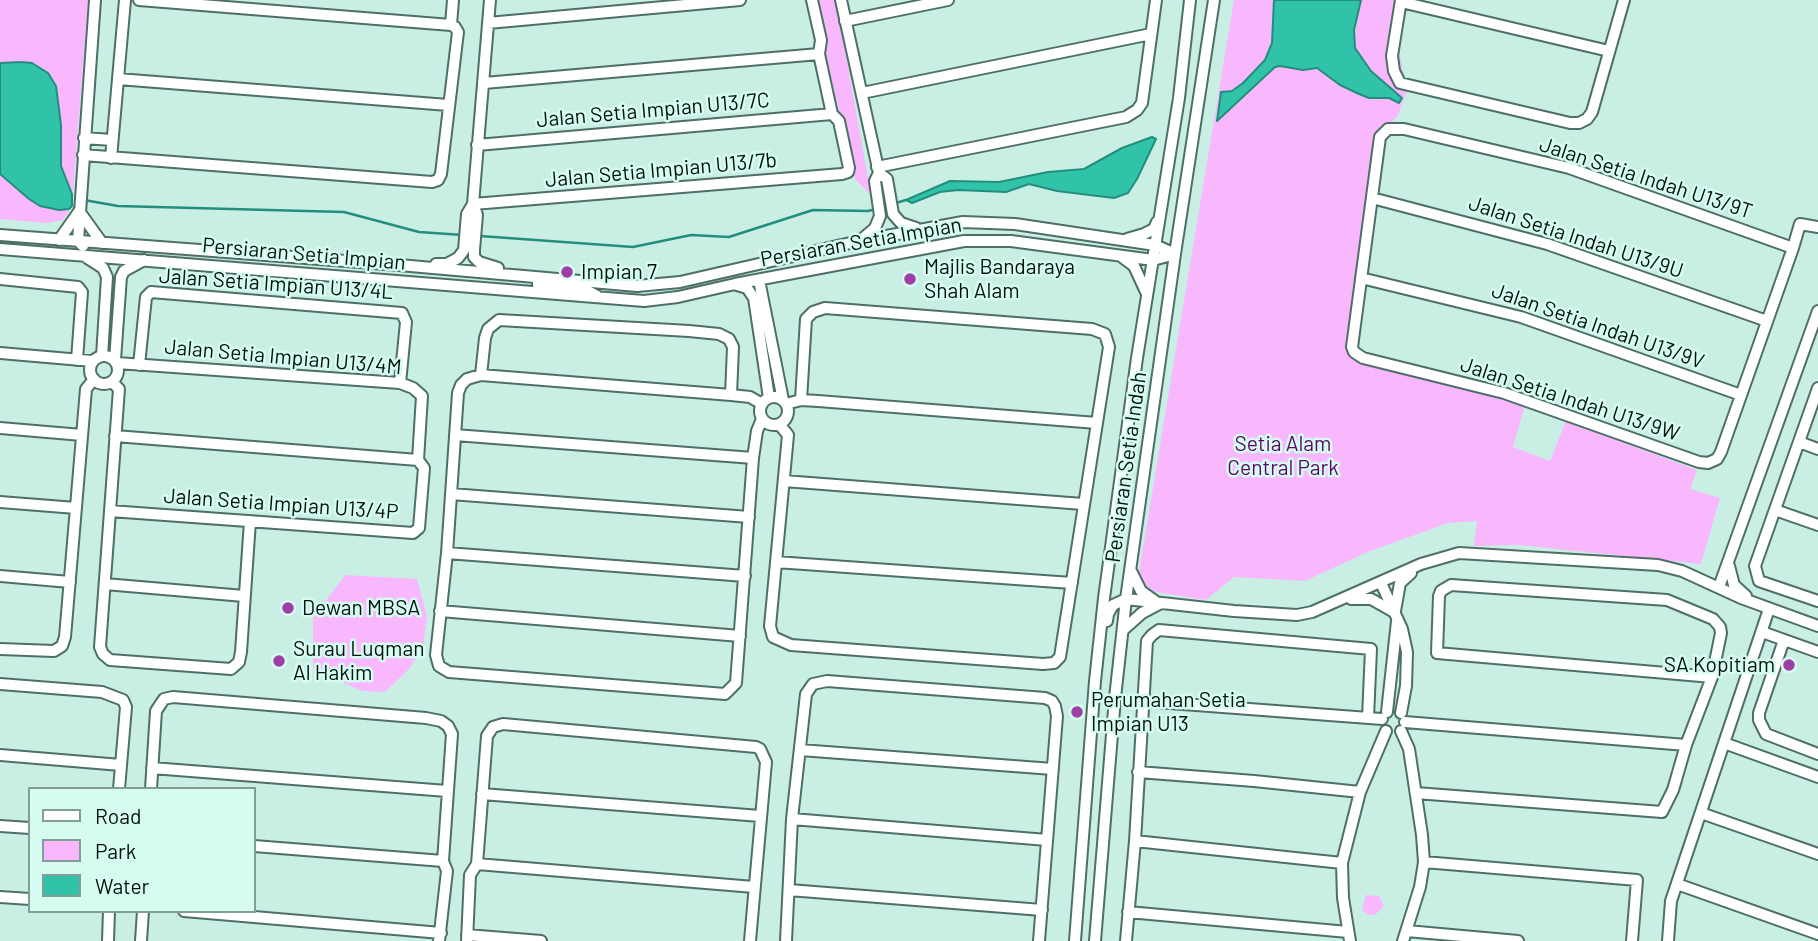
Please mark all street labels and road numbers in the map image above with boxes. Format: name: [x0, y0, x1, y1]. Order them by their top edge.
street label: Jalan Setia Impian U13/7C: [535, 87, 771, 133]
street label: Jalan Setia Indah U13/9T: [1536, 132, 1756, 224]
street label: Jalan Setia Impian U13/7b: [544, 147, 778, 193]
street label: Jalan Setia Indah U13/9U: [1465, 190, 1687, 284]
street label: Persiaran Setia Impian: [758, 212, 964, 272]
street label: Persiaran Setia Impian: [201, 233, 407, 275]
street label: Jalan Setia Impian U13/4L: [158, 263, 394, 305]
street label: Jalan Setia Indah U13/9V: [1488, 278, 1708, 374]
street label: Jalan Setia Impian U13/4M: [163, 334, 403, 380]
street label: Jalan Setia Indah U13/9W: [1457, 352, 1683, 446]
street label: Persiaran Setia Indah: [1100, 370, 1152, 564]
street label: Jalan Setia Impian U13/4P: [163, 483, 399, 525]

